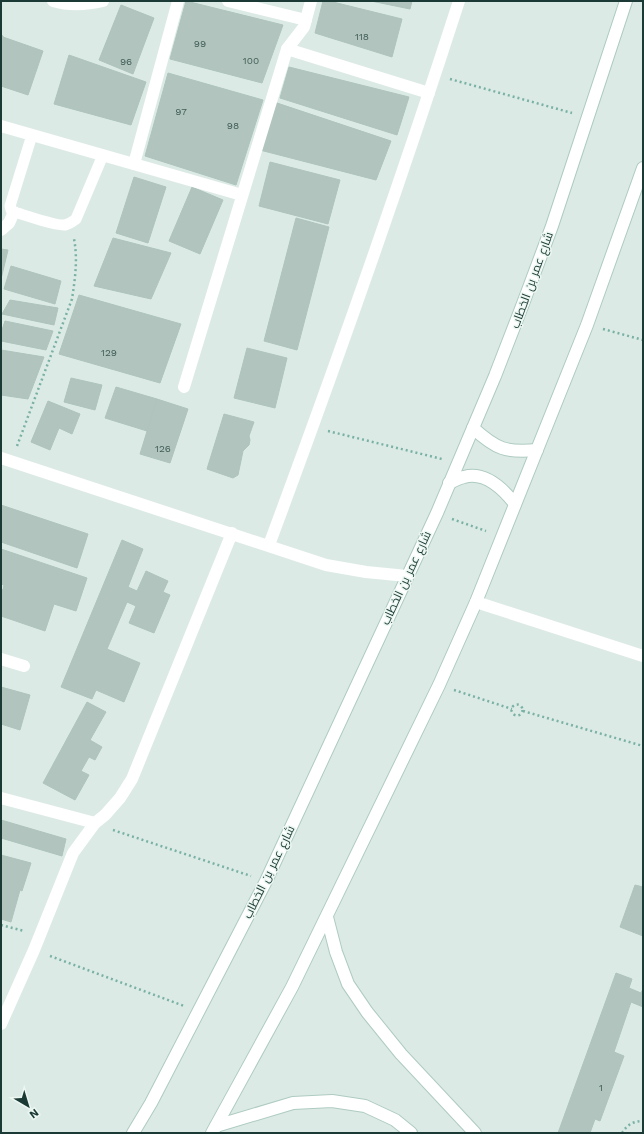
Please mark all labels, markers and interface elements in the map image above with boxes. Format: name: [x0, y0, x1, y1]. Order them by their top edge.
house number: 118: [355, 31, 369, 42]
house number: 99: [194, 38, 206, 49]
house number: 100: [243, 55, 259, 66]
house number: 96: [120, 56, 132, 67]
house number: 97: [175, 106, 187, 117]
house number: 98: [227, 120, 239, 131]
street label: شارع عمر بن الخطاب: [508, 230, 557, 331]
house number: 129: [101, 347, 117, 358]
house number: 126: [155, 443, 171, 454]
street label: شارع عمر بن الخطاب: [378, 529, 435, 627]
street label: شارع عمر بن الخطاب: [240, 823, 299, 921]
house number: 1: [599, 1082, 603, 1093]
north arrow: [8, 1086, 48, 1126]
text: N: [27, 1106, 41, 1121]

